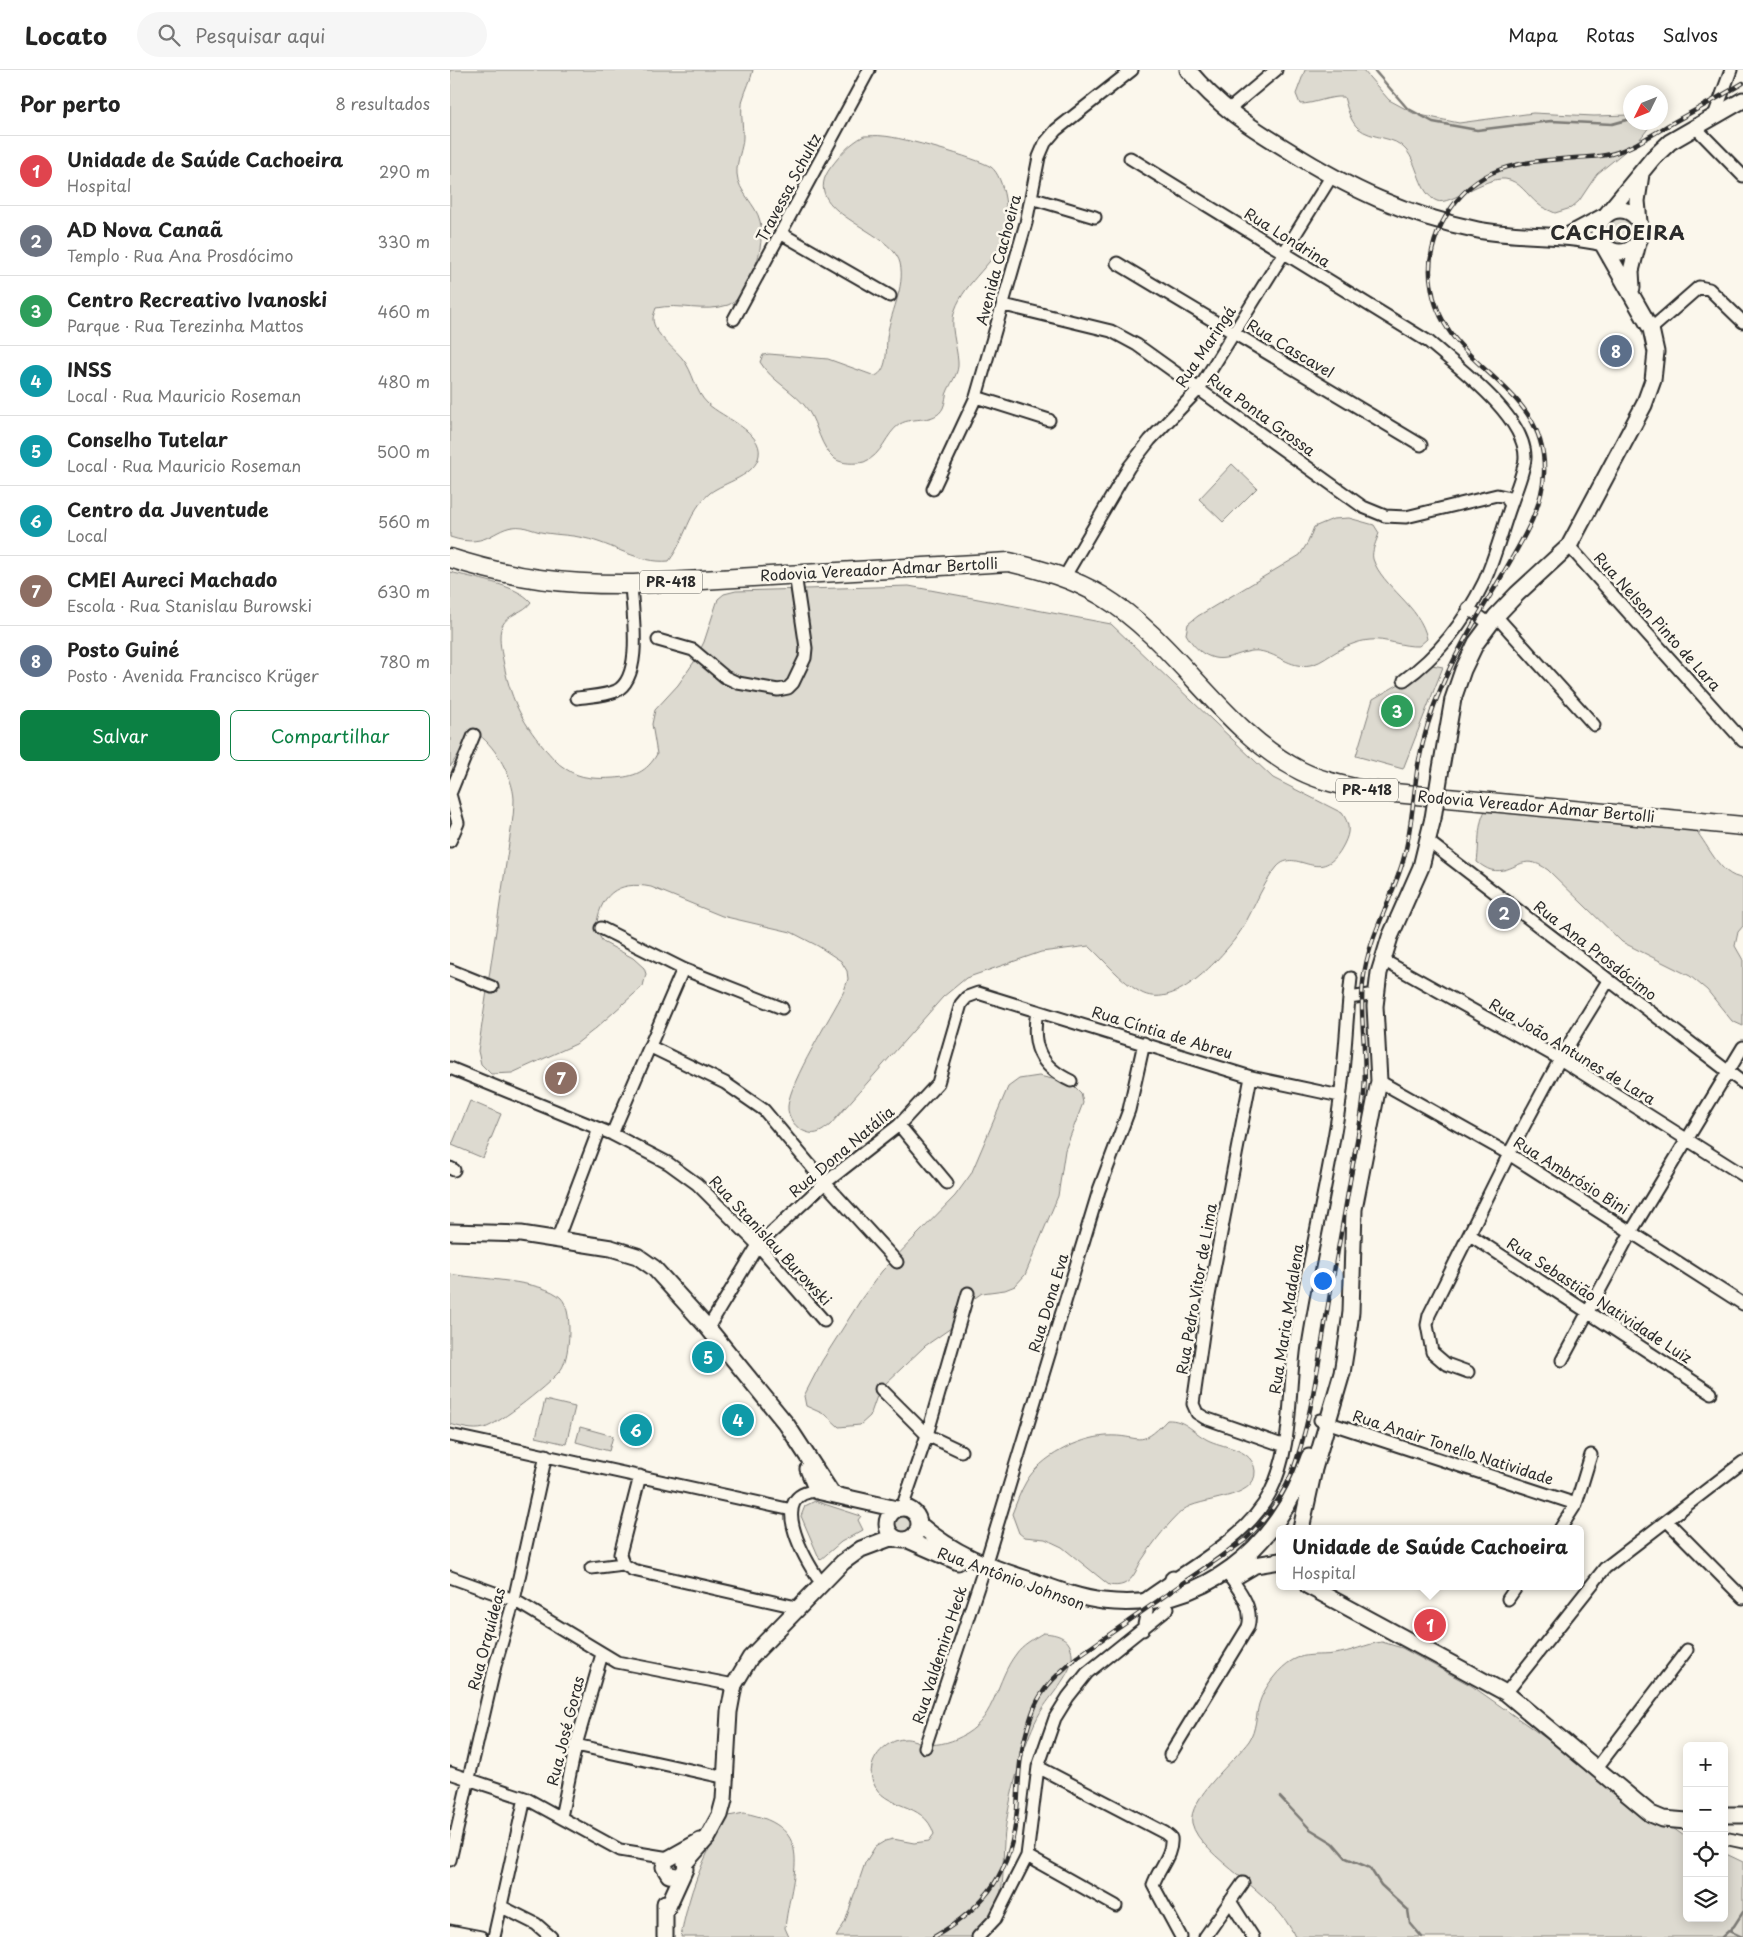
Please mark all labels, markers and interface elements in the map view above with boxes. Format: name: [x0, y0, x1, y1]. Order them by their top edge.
search box: [137, 12, 487, 57]
text: Locato: [25, 17, 107, 53]
icon: search: [155, 21, 183, 49]
text: Pesquisar aqui: [195, 21, 325, 49]
text: Mapa: [1508, 21, 1558, 48]
text: Rotas: [1586, 21, 1635, 48]
text: Salvos: [1663, 21, 1718, 48]
north arrow: [1623, 85, 1668, 130]
text: Por perto: [20, 87, 120, 119]
text: 8 resultados: [335, 91, 430, 115]
street label: Travessa Schultz: [749, 129, 826, 246]
text: Unidade de Saúde Cachoeira: [67, 145, 343, 173]
text: 1: [32, 159, 40, 183]
text: 290 m: [379, 159, 430, 183]
text: Hospital: [67, 173, 131, 197]
street label: Avenida Cachoeira: [969, 191, 1026, 328]
street label: Rua Londrina: [1240, 201, 1336, 273]
text: AD Nova Canaã: [67, 215, 223, 243]
district label: CACHOEIRA: [1550, 217, 1686, 247]
text: 2: [30, 229, 42, 253]
text: 330 m: [377, 229, 430, 253]
text: Templo · Rua Ana Prosdócimo: [67, 243, 293, 267]
text: Centro Recreativo Ivanoski: [67, 285, 327, 313]
text: 3: [31, 299, 41, 323]
text: 460 m: [378, 299, 430, 323]
street label: Rua Maringá: [1169, 300, 1241, 391]
text: Parque · Rua Terezinha Mattos: [67, 313, 304, 337]
street label: Rua Cascavel: [1243, 313, 1339, 383]
pin: 8: [1600, 332, 1632, 370]
text: INSS: [67, 355, 112, 383]
street label: Rua Ponta Grossa: [1203, 367, 1321, 461]
text: 4: [31, 369, 41, 393]
text: 480 m: [378, 369, 430, 393]
text: Local · Rua Mauricio Roseman: [67, 383, 301, 407]
text: Conselho Tutelar: [67, 425, 228, 453]
text: 5: [31, 439, 41, 463]
text: 500 m: [377, 439, 430, 463]
text: Local · Rua Mauricio Roseman: [67, 453, 301, 477]
text: Centro da Juventude: [67, 495, 269, 523]
text: 6: [30, 509, 42, 533]
text: 560 m: [378, 509, 430, 533]
text: Local: [67, 523, 108, 547]
street label: Rua Nelson Pinto de Lara: [1589, 546, 1727, 696]
street label: Rodovia Vereador Admar Bertolli: [759, 551, 998, 586]
text: CMEI Aureci Machado: [67, 565, 277, 593]
road number: PR-418: [640, 571, 702, 594]
text: 7: [31, 579, 41, 603]
text: 630 m: [377, 579, 430, 603]
text: Escola · Rua Stanislau Burowski: [67, 593, 312, 617]
text: Posto Guiné: [67, 635, 179, 663]
text: 8: [31, 649, 41, 673]
text: 780 m: [380, 649, 430, 673]
text: Posto · Avenida Francisco Krüger: [67, 663, 319, 687]
pin: 3: [1381, 692, 1413, 730]
button: Salvar: [20, 710, 220, 761]
button: Compartilhar: [230, 710, 430, 761]
road number: PR-418: [1336, 778, 1398, 802]
street label: Rodovia Vereador Admar Bertolli: [1416, 784, 1656, 827]
pin: 2: [1488, 894, 1520, 932]
street label: Rua Ana Prosdócimo: [1529, 894, 1662, 1005]
street label: Rua João Antunes de Lara: [1485, 992, 1661, 1110]
street label: Rua Cíntia de Abreu: [1089, 999, 1236, 1064]
pin: 7: [545, 1059, 577, 1097]
street label: Rua Dona Natália: [783, 1099, 899, 1202]
street label: Rua Ambrósio Bini: [1510, 1130, 1634, 1219]
street label: Rua Stanislau Burowski: [704, 1170, 838, 1310]
street label: Rua Pedro Vitor de Lima: [1169, 1201, 1222, 1376]
street label: Rua Sebastião Natividade Luiz: [1503, 1231, 1697, 1368]
street label: Rua Maria Madalena: [1262, 1241, 1309, 1396]
street label: Rua Dona Eva: [1022, 1249, 1074, 1355]
your location: [1310, 1268, 1336, 1294]
pin: 5: [692, 1338, 724, 1376]
pin: 4: [722, 1401, 754, 1439]
street label: Rua Anair Tonello Natividade: [1350, 1403, 1557, 1490]
pin: 6: [620, 1411, 652, 1449]
popup: [1276, 1525, 1584, 1590]
text: Unidade de Saúde Cachoeira: [1292, 1532, 1568, 1560]
street label: Rua Antônio Johnson: [935, 1540, 1088, 1615]
text: Hospital: [1292, 1560, 1356, 1584]
street label: Rua Valdemiro Heck: [905, 1582, 972, 1727]
street label: Rua Orquídeas: [461, 1585, 510, 1693]
pin: 1: [1414, 1606, 1446, 1644]
street label: Rua José Goras: [540, 1673, 589, 1788]
map controls: [1683, 1742, 1728, 1922]
button: +: [1683, 1742, 1728, 1787]
button: −: [1683, 1787, 1728, 1832]
button: locate: [1683, 1832, 1728, 1877]
button: layers: [1683, 1877, 1728, 1922]

